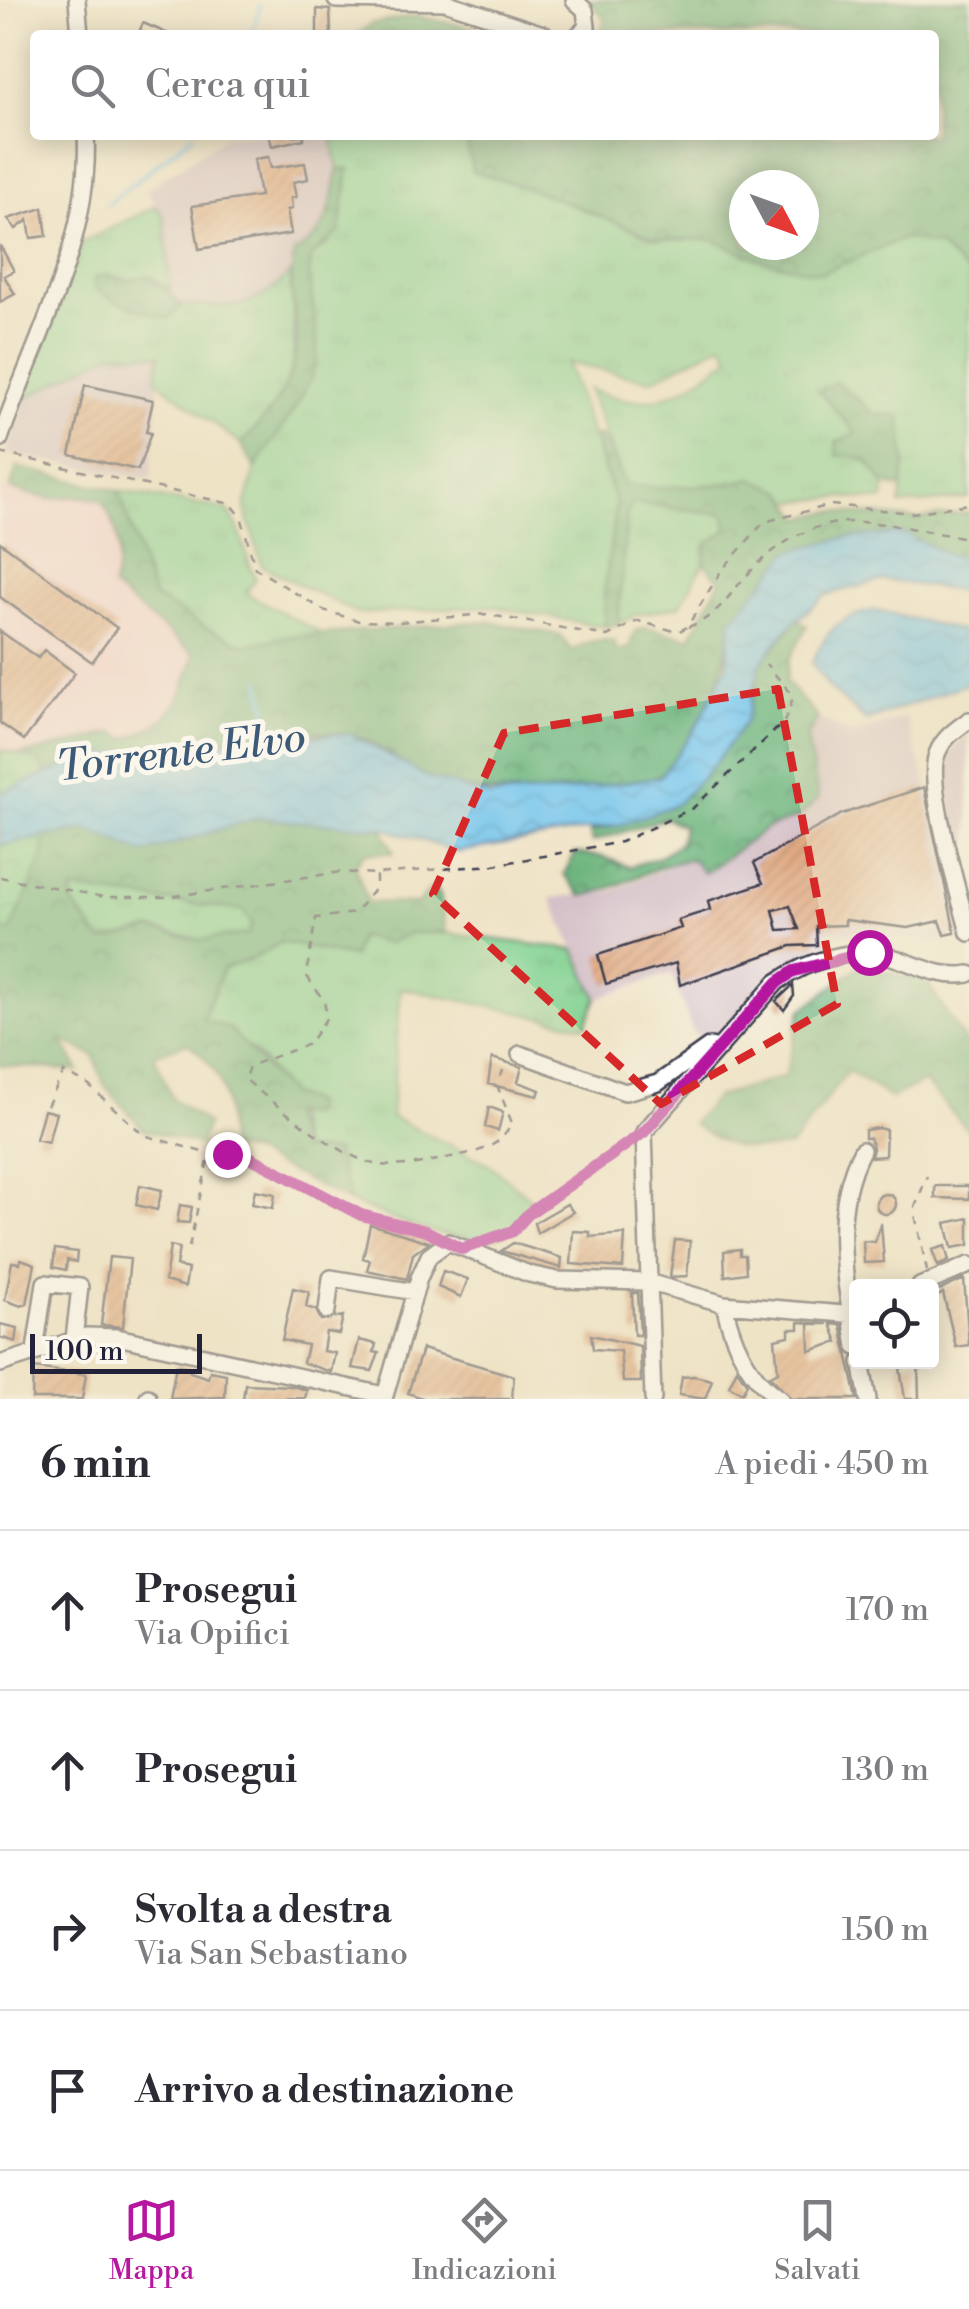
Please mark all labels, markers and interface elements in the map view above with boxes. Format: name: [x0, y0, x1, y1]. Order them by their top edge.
search box: [30, 30, 939, 140]
icon: search: [65, 58, 120, 113]
text: Cerca qui: [145, 62, 310, 109]
north arrow: [729, 170, 819, 260]
water label: Torrente Elvo: [54, 711, 308, 795]
route start: [847, 930, 893, 976]
route end: [205, 1132, 251, 1178]
map controls: [849, 1279, 939, 1369]
button: locate: [849, 1279, 939, 1369]
scale bar: [30, 1329, 202, 1374]
text: 100 m: [45, 1334, 124, 1369]
text: 6 min: [40, 1438, 151, 1491]
text: A piedi · 450 m: [715, 1444, 929, 1484]
text: Prosegui: [135, 1567, 297, 1614]
icon: ahead: [40, 1583, 95, 1638]
text: 170 m: [846, 1590, 929, 1630]
text: Via Opifici: [135, 1614, 290, 1654]
icon: ahead: [40, 1743, 95, 1798]
text: Prosegui: [135, 1747, 297, 1794]
text: 130 m: [842, 1750, 929, 1790]
text: Svolta a destra: [135, 1887, 392, 1934]
icon: right: [40, 1903, 95, 1958]
text: 150 m: [842, 1910, 929, 1950]
text: Via San Sebastiano: [135, 1934, 408, 1974]
icon: arrive: [40, 2063, 95, 2118]
text: Arrivo a destinazione: [135, 2067, 514, 2114]
tab: Mappa: [109, 2193, 194, 2288]
tab: Indicazioni: [412, 2193, 557, 2288]
tab: Salvati: [774, 2193, 860, 2288]

